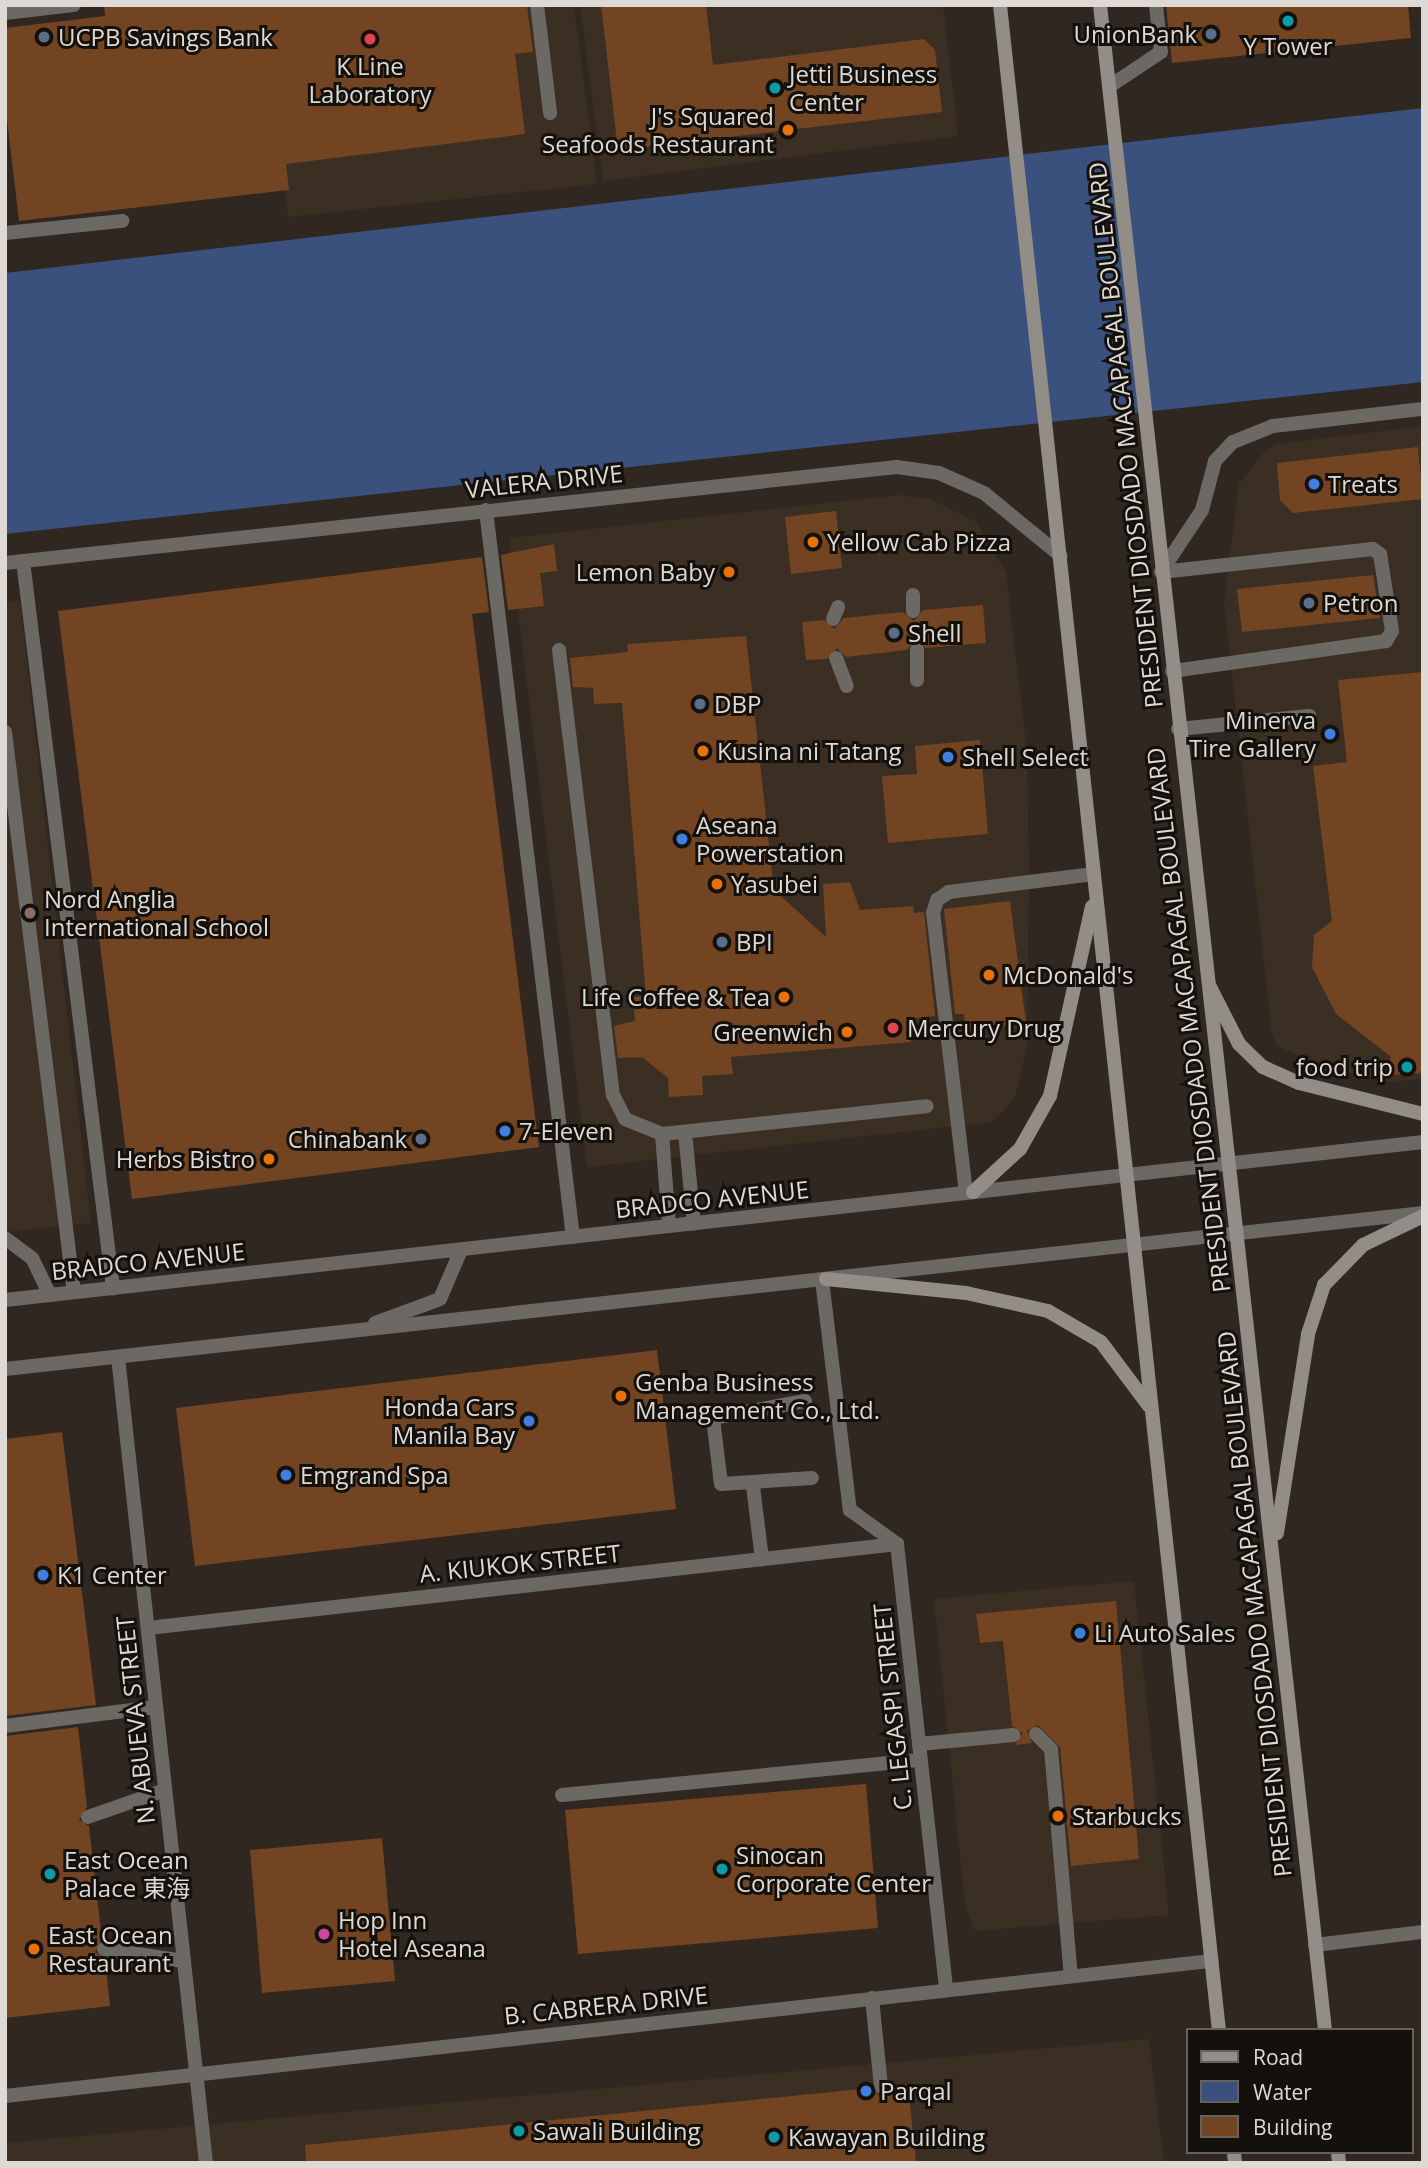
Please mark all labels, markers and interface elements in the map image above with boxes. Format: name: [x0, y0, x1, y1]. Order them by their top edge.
marker: Y Tower: [1280, 13, 1296, 29]
place label: UnionBank: [1073, 20, 1197, 48]
place label: UCPB Savings Bank: [58, 23, 273, 51]
marker: UnionBank: [1203, 26, 1219, 42]
marker: UCPB Savings Bank: [36, 29, 52, 45]
marker: K Line Laboratory: [360, 29, 380, 49]
place label: Y Tower: [1243, 32, 1333, 60]
place label: K Line Laboratory: [309, 52, 431, 108]
place label: Jetti Business Center: [789, 60, 937, 116]
marker: Jetti Business Center: [767, 80, 783, 96]
place label: J's Squared Seafoods Restaurant: [542, 102, 774, 158]
marker: J's Squared Seafoods Restaurant: [780, 122, 796, 138]
street label: PRESIDENT DIOSDADO MACAPAGAL BOULEVARD: [1082, 161, 1168, 709]
street label: VALERA DRIVE: [464, 458, 624, 504]
place label: Treats: [1328, 470, 1398, 498]
marker: Treats: [1306, 476, 1322, 492]
place label: Yellow Cab Pizza: [827, 528, 1011, 556]
marker: Yellow Cab Pizza: [805, 534, 821, 550]
place label: Lemon Baby: [576, 558, 715, 586]
marker: Lemon Baby: [721, 564, 737, 580]
place label: Petron: [1323, 589, 1398, 617]
marker: Petron: [1301, 595, 1317, 611]
place label: Shell: [908, 619, 961, 647]
marker: Shell: [886, 625, 902, 641]
place label: DBP: [714, 690, 761, 718]
marker: DBP: [692, 696, 708, 712]
place label: Minerva Tire Gallery: [1189, 706, 1316, 762]
marker: Minerva Tire Gallery: [1322, 726, 1338, 742]
place label: Kusina ni Tatang: [717, 737, 901, 765]
marker: Kusina ni Tatang: [695, 743, 711, 759]
place label: Shell Select: [962, 743, 1088, 771]
street label: PRESIDENT DIOSDADO MACAPAGAL BOULEVARD: [1140, 746, 1236, 1294]
marker: Shell Select: [940, 749, 956, 765]
place label: Aseana Powerstation: [696, 811, 844, 867]
marker: Aseana Powerstation: [674, 831, 690, 847]
place label: Yasubei: [731, 870, 818, 898]
marker: Yasubei: [709, 876, 725, 892]
place label: Nord Anglia International School: [44, 885, 269, 941]
marker: Nord Anglia International School: [22, 905, 38, 921]
place label: BPI: [736, 928, 773, 956]
marker: BPI: [714, 934, 730, 950]
place label: McDonald's: [1003, 961, 1133, 989]
marker: McDonald's: [981, 967, 997, 983]
place label: Life Coffee & Tea: [581, 983, 770, 1011]
marker: Life Coffee & Tea: [776, 989, 792, 1005]
place label: Mercury Drug: [907, 1014, 1061, 1042]
place label: Greenwich: [713, 1018, 833, 1046]
marker: Mercury Drug: [885, 1020, 901, 1036]
marker: Greenwich: [839, 1024, 855, 1040]
place label: food trip: [1296, 1053, 1393, 1081]
marker: food trip: [1399, 1059, 1415, 1075]
place label: 7-Eleven: [519, 1117, 614, 1145]
marker: 7-Eleven: [497, 1123, 513, 1139]
place label: Chinabank: [288, 1125, 407, 1153]
marker: Chinabank: [413, 1131, 429, 1147]
place label: Herbs Bistro: [116, 1145, 255, 1173]
marker: Herbs Bistro: [261, 1151, 277, 1167]
street label: BRADCO AVENUE: [614, 1175, 810, 1223]
street label: BRADCO AVENUE: [50, 1237, 246, 1285]
street label: PRESIDENT DIOSDADO MACAPAGAL BOULEVARD: [1211, 1330, 1297, 1878]
place label: Genba Business Management Co., Ltd.: [635, 1368, 880, 1424]
marker: Genba Business Management Co., Ltd.: [613, 1388, 629, 1404]
place label: Honda Cars Manila Bay: [384, 1393, 515, 1449]
marker: Honda Cars Manila Bay: [521, 1413, 537, 1429]
place label: Emgrand Spa: [300, 1461, 449, 1489]
marker: Emgrand Spa: [278, 1467, 294, 1483]
street label: A. KIUKOK STREET: [418, 1538, 622, 1588]
place label: K1 Center: [57, 1561, 167, 1589]
marker: K1 Center: [35, 1567, 51, 1583]
street label: C. LEGASPI STREET: [867, 1602, 917, 1812]
street label: N. ABUEVA STREET: [110, 1615, 160, 1825]
place label: Li Auto Sales: [1094, 1619, 1235, 1647]
marker: Li Auto Sales: [1072, 1625, 1088, 1641]
place label: Starbucks: [1072, 1802, 1182, 1830]
marker: Starbucks: [1050, 1808, 1066, 1824]
place label: Sinocan Corporate Center: [736, 1841, 931, 1897]
place label: East Ocean Palace 東海: [64, 1846, 190, 1902]
marker: Sinocan Corporate Center: [714, 1861, 730, 1877]
marker: East Ocean Palace 東海: [42, 1866, 58, 1882]
place label: Hop Inn Hotel Aseana: [338, 1906, 486, 1962]
place label: East Ocean Restaurant: [48, 1921, 173, 1977]
marker: Hop Inn Hotel Aseana: [316, 1926, 332, 1942]
marker: East Ocean Restaurant: [26, 1941, 42, 1957]
street label: B. CABRERA DRIVE: [503, 1980, 709, 2030]
legend: [1186, 2028, 1414, 2154]
text: Road: [1253, 2043, 1303, 2071]
place label: Parqal: [880, 2077, 952, 2105]
text: Water: [1253, 2078, 1312, 2106]
marker: Parqal: [858, 2083, 874, 2099]
text: Building: [1253, 2113, 1332, 2141]
place label: Sawali Building: [533, 2117, 701, 2145]
marker: Sawali Building: [511, 2123, 527, 2139]
place label: Kawayan Building: [788, 2123, 985, 2151]
marker: Kawayan Building: [766, 2129, 782, 2145]

